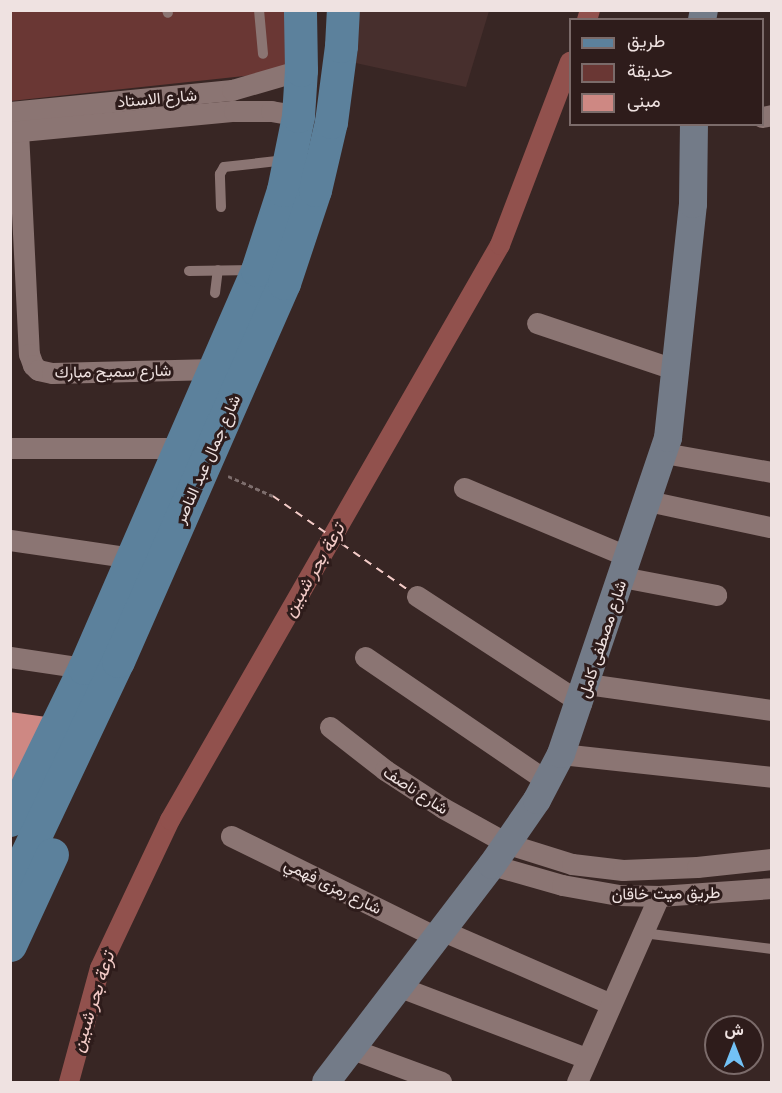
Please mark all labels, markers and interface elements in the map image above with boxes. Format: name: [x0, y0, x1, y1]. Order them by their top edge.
legend: [569, 18, 764, 126]
text: طريق: [627, 29, 665, 52]
text: حديقة: [627, 59, 673, 82]
street label: شارع الاستاد: [116, 85, 198, 111]
text: مبنى: [627, 89, 661, 112]
street label: شارع سميح مبارك: [54, 360, 172, 382]
street label: شارع جمال عبد الناصر: [170, 392, 244, 526]
water label: ترعة بحر شبين: [279, 519, 349, 621]
street label: شارع مصطفى كامل: [574, 578, 630, 700]
street label: شارع ناصف: [380, 762, 452, 818]
street label: شارع رمزى فهمي: [281, 854, 385, 918]
street label: طريق ميت خاقان: [611, 882, 721, 904]
water label: ترعة بحر شبين: [67, 949, 119, 1055]
north arrow: [704, 1015, 764, 1075]
text: ش: [724, 1019, 744, 1039]

